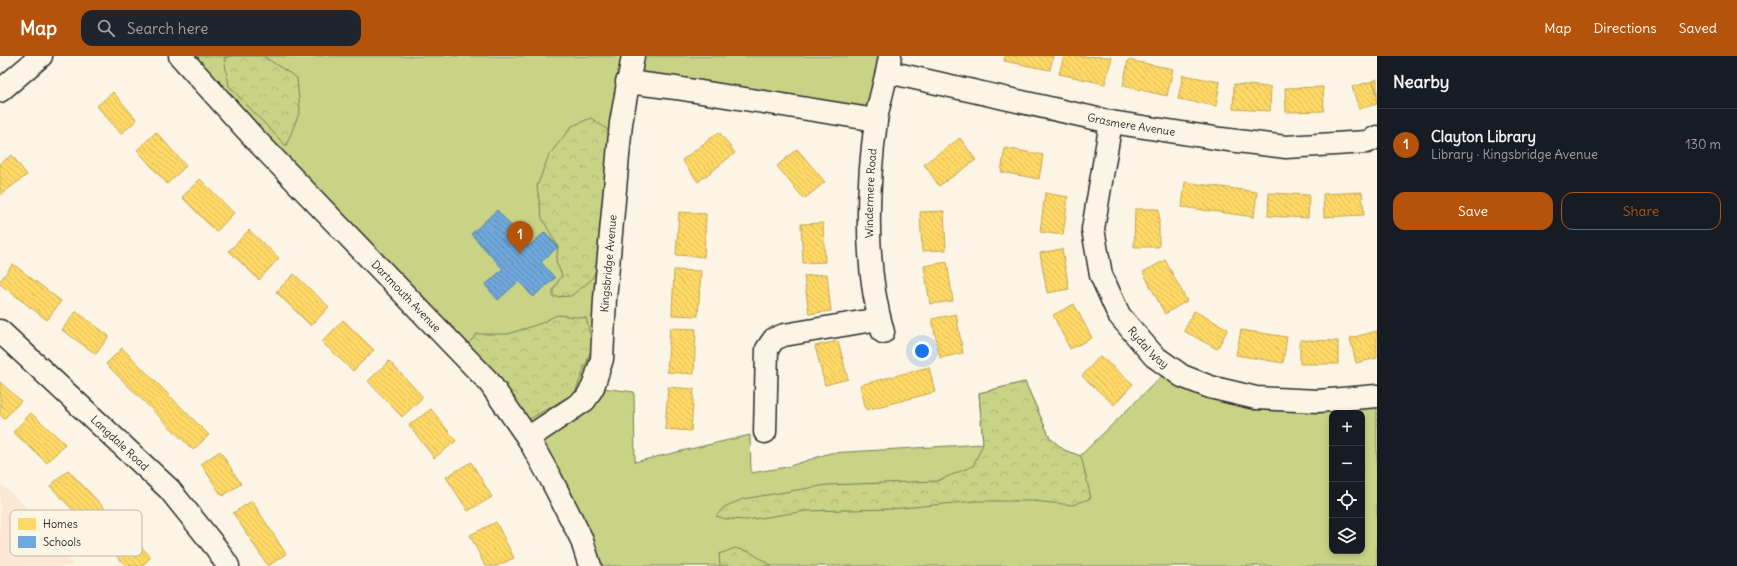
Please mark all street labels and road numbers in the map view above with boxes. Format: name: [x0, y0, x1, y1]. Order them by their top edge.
street label: Grasmere Avenue: [1086, 110, 1176, 139]
street label: Windermere Road: [862, 147, 880, 238]
street label: Kingsbridge Avenue: [597, 214, 620, 313]
street label: Dartmouth Avenue: [369, 257, 444, 335]
street label: Rydal Way: [1125, 324, 1172, 371]
street label: Langdale Road: [88, 413, 152, 474]

